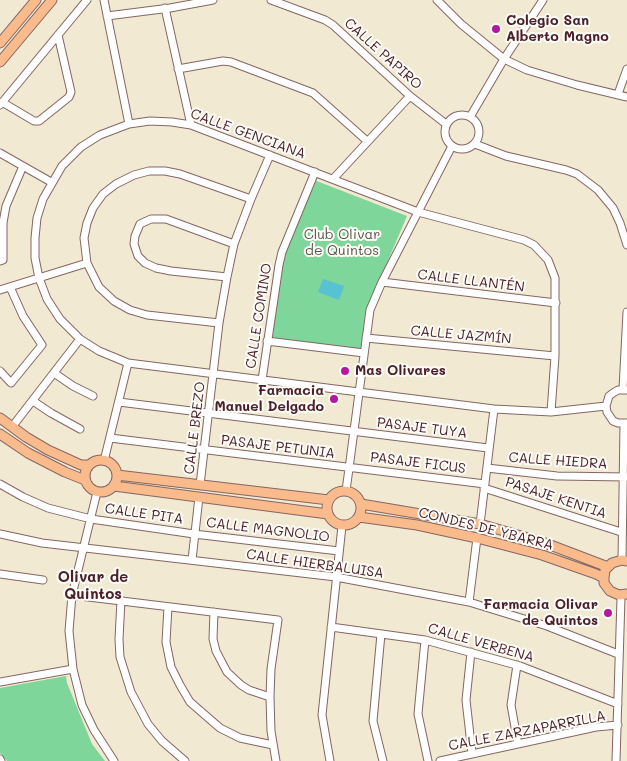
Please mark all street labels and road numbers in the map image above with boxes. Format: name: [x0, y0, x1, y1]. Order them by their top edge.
street label: CALLE PAPIRO: [341, 15, 425, 93]
street label: CALLE GENCIANA: [188, 105, 308, 163]
street label: CALLE COMINO: [242, 262, 276, 370]
street label: CALLE LLANTÉN: [416, 266, 526, 296]
street label: CALLE JAZMÍN: [410, 322, 512, 348]
street label: CALLE BREZO: [181, 381, 209, 475]
street label: PASAJE TUYA: [376, 414, 468, 442]
street label: PASAJE PETUNIA: [220, 432, 336, 462]
street label: PASAJE FICUS: [369, 449, 467, 477]
street label: CALLE HIEDRA: [508, 449, 608, 473]
street label: PASAJE KENTIA: [503, 474, 609, 522]
street label: CALLE PITA: [104, 500, 184, 528]
street label: CONDES DE YBARRA: [417, 504, 555, 554]
street label: CALLE MAGNOLIO: [205, 514, 331, 546]
street label: CALLE HIERBALUISA: [245, 546, 385, 582]
street label: CALLE VERBENA: [426, 620, 536, 666]
street label: CALLE ZARZAPARRILLA: [447, 708, 607, 754]

